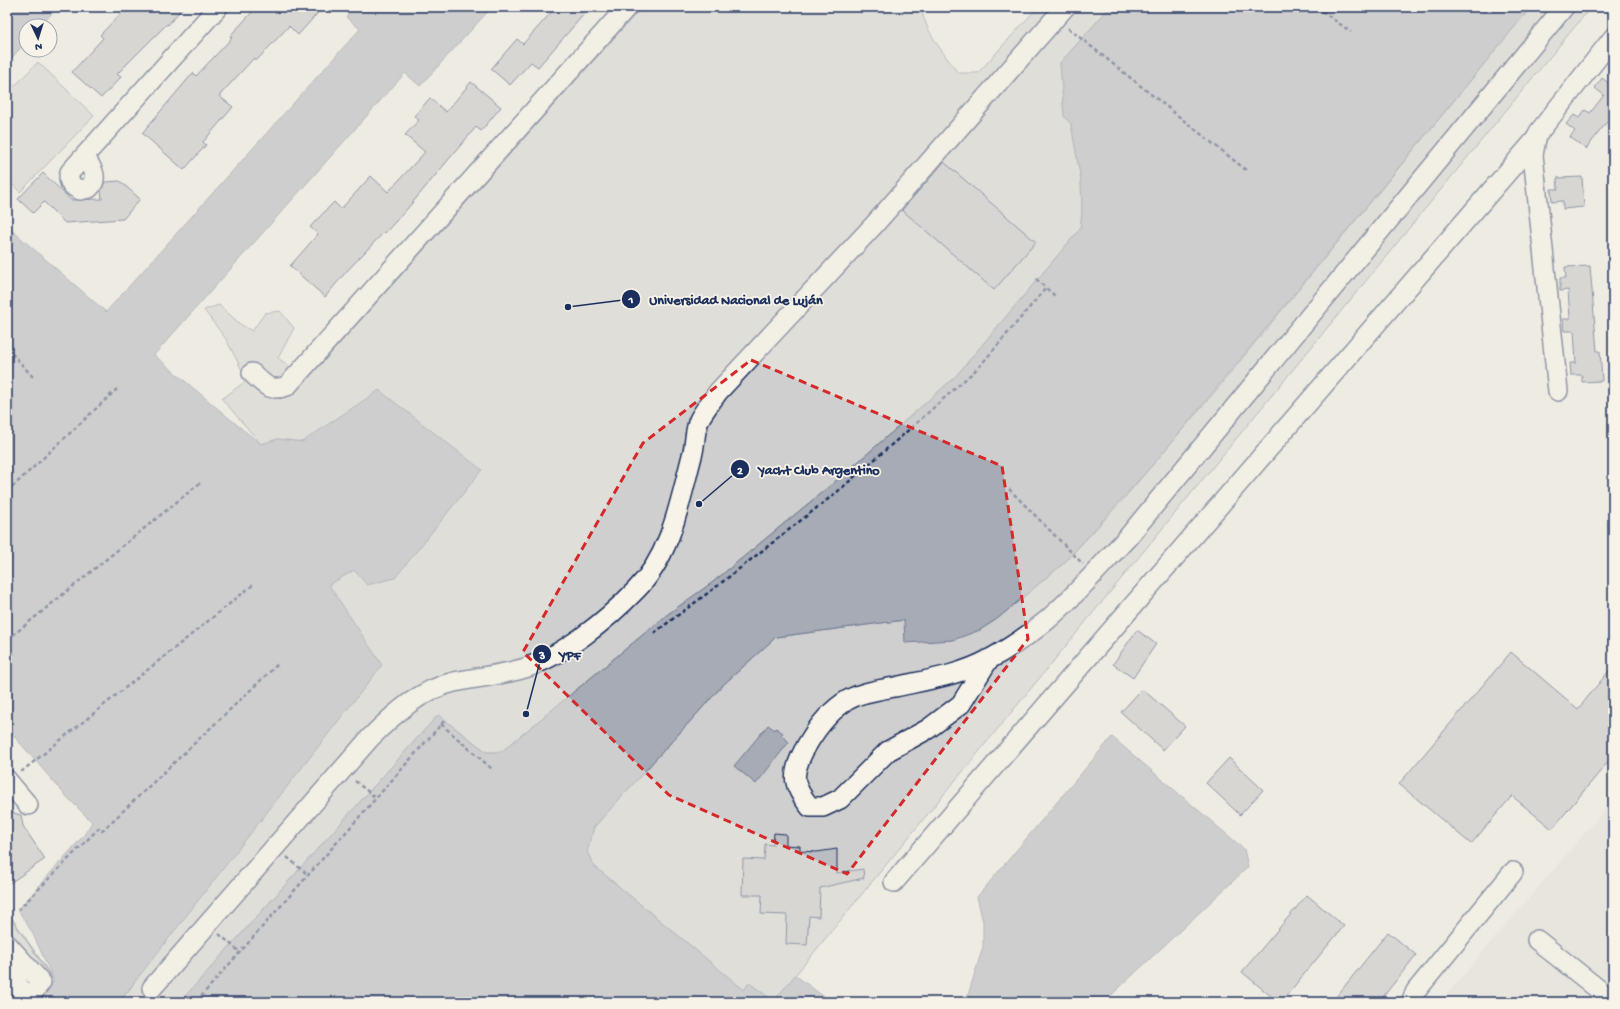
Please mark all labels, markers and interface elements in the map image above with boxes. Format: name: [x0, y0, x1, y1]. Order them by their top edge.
north arrow: [18, 18, 58, 58]
text: N: [35, 40, 43, 52]
callout: Universidad Nacional de Luján: [621, 286, 830, 312]
text: Universidad Nacional de Luján: [649, 293, 823, 310]
text: 1: [628, 294, 634, 308]
callout: Yacht Club Argentino: [730, 456, 887, 482]
text: Yacht Club Argentino: [756, 463, 880, 480]
text: 2: [737, 465, 743, 479]
callout: YPF: [532, 641, 589, 667]
text: YPF: [557, 648, 583, 665]
text: 3: [538, 650, 545, 664]

